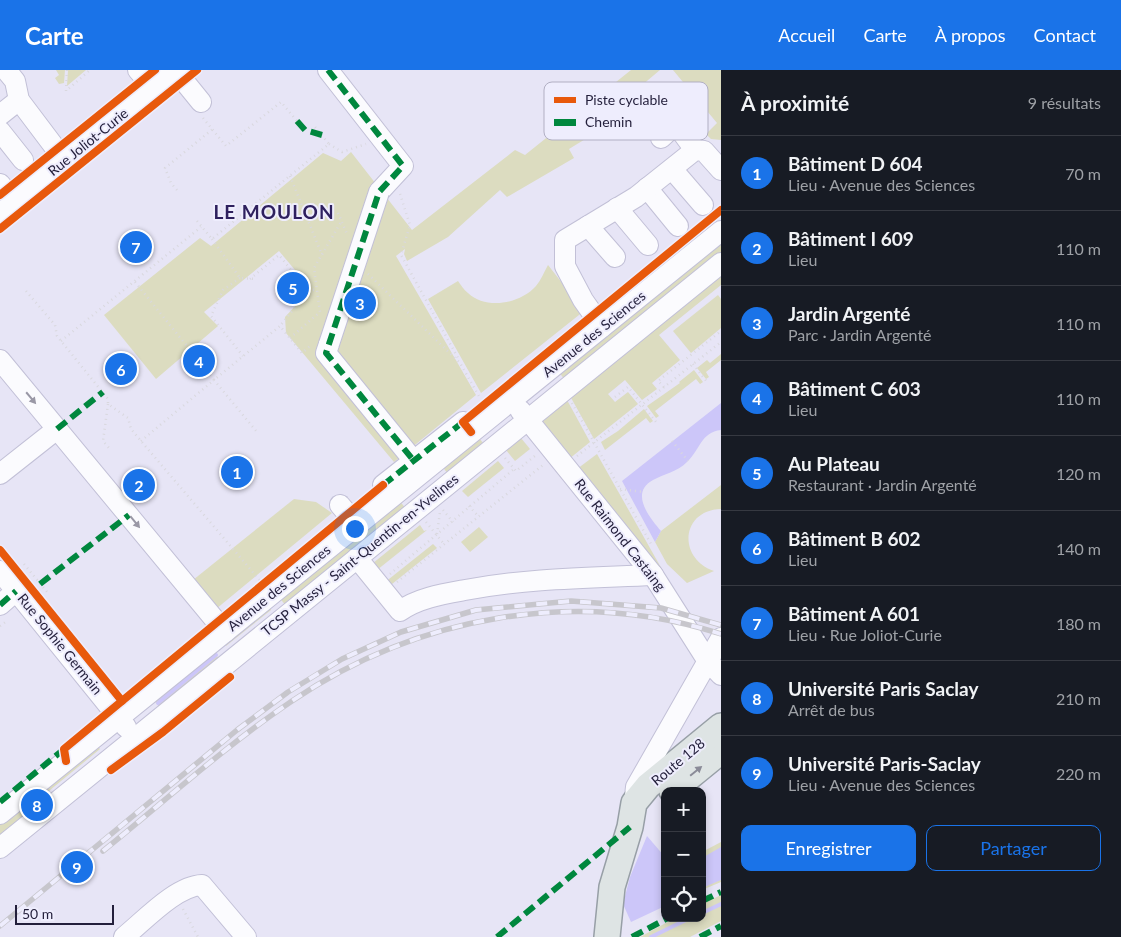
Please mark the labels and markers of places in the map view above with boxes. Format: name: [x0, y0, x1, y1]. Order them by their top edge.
pin: 7: [120, 228, 152, 266]
pin: 5: [277, 269, 309, 307]
pin: 3: [344, 284, 376, 322]
pin: 4: [183, 342, 215, 380]
pin: 6: [105, 350, 137, 388]
pin: 1: [221, 453, 253, 491]
pin: 2: [123, 466, 155, 504]
pin: 8: [21, 786, 53, 824]
pin: 9: [61, 848, 93, 886]

